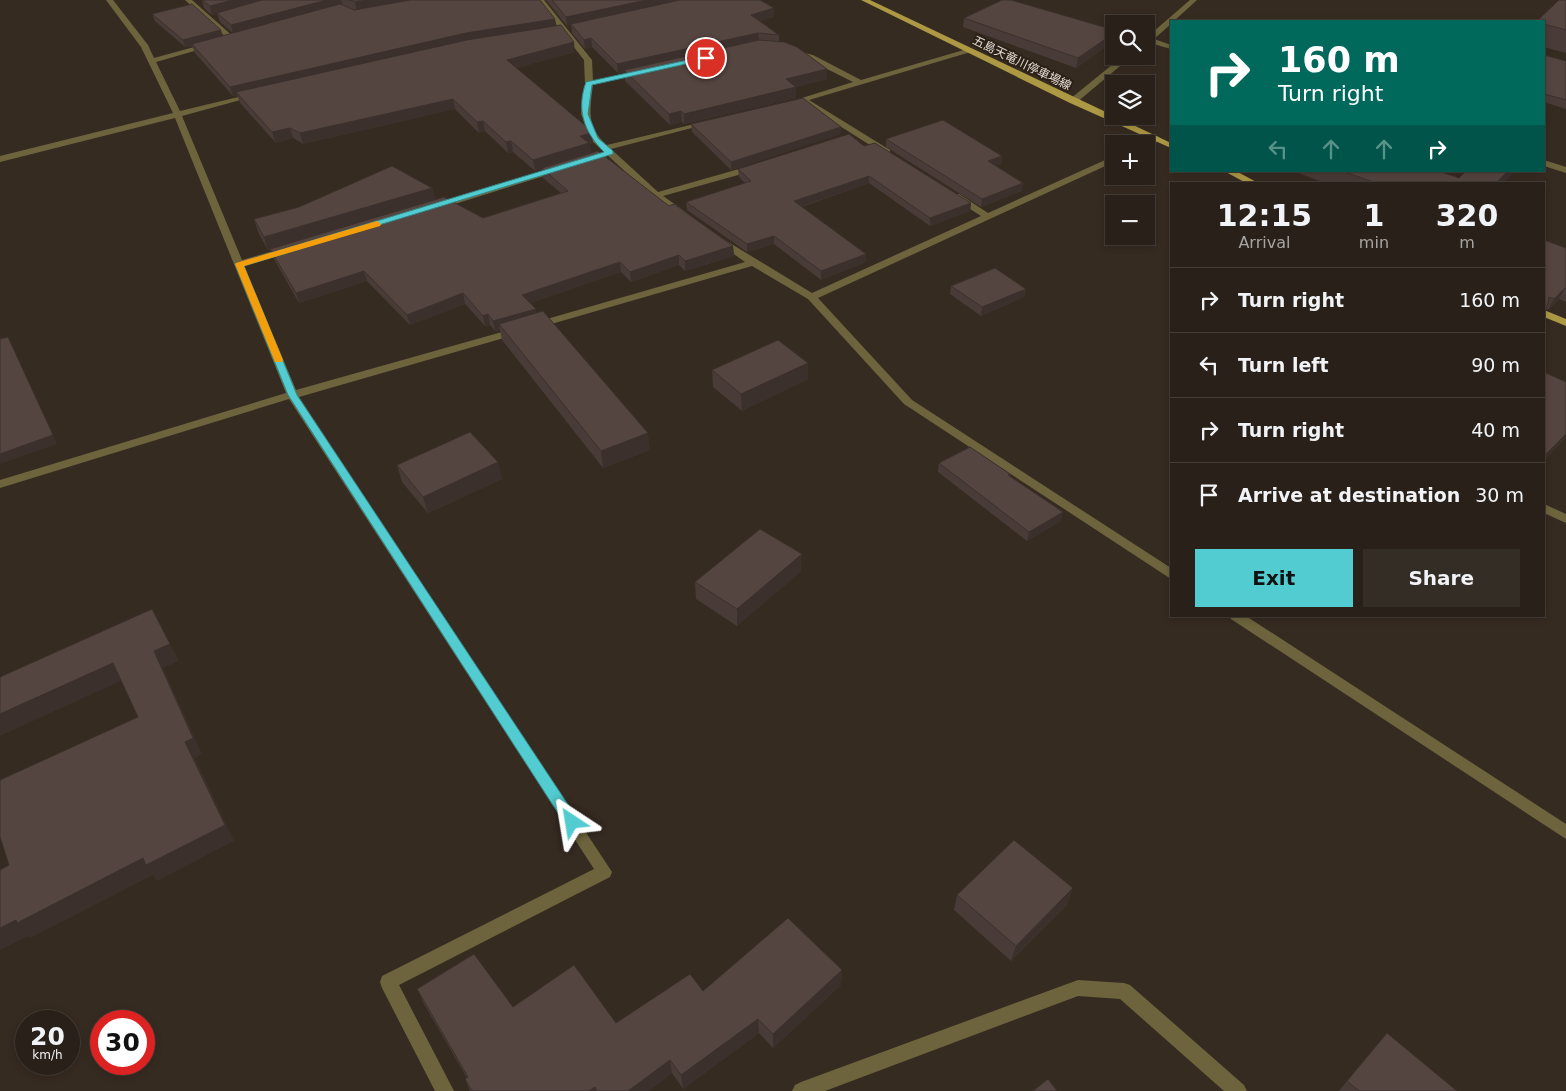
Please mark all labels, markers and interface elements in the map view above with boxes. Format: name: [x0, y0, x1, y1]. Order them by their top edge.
map controls: [1105, 15, 1155, 245]
button: search: [1105, 15, 1155, 65]
street label: 五島天竜川停車場線: [970, 33, 1074, 93]
pin: [685, 37, 727, 79]
icon: right: [1195, 40, 1260, 105]
text: 160 m: [1278, 40, 1400, 80]
icon: arrive: [692, 44, 720, 72]
button: layers: [1105, 75, 1155, 125]
text: Turn right: [1278, 81, 1383, 106]
button: +: [1105, 135, 1155, 185]
icon: left: [1264, 135, 1292, 163]
icon: ahead: [1317, 135, 1345, 163]
icon: ahead: [1370, 135, 1398, 163]
icon: right: [1423, 135, 1451, 163]
button: −: [1105, 195, 1155, 245]
text: 12:15: [1217, 198, 1312, 233]
text: 1: [1363, 198, 1384, 233]
text: 320: [1436, 198, 1498, 233]
text: Arrival: [1238, 233, 1290, 252]
text: min: [1359, 233, 1389, 252]
text: m: [1459, 233, 1475, 252]
icon: right: [1195, 286, 1223, 314]
text: Turn right: [1238, 289, 1344, 311]
text: 160 m: [1459, 289, 1520, 311]
icon: left: [1195, 351, 1223, 379]
text: Turn left: [1238, 354, 1329, 376]
text: 90 m: [1471, 354, 1520, 376]
icon: right: [1195, 416, 1223, 444]
text: Turn right: [1238, 419, 1344, 441]
text: 40 m: [1471, 419, 1520, 441]
icon: arrive: [1195, 481, 1223, 509]
text: Arrive at destination: [1238, 484, 1460, 506]
text: 30 m: [1475, 484, 1524, 506]
button: Exit: [1195, 549, 1353, 607]
button: Share: [1363, 549, 1520, 607]
position arrow: [545, 795, 597, 847]
speed limit sign: 30: [90, 1010, 155, 1075]
text: 20: [30, 1022, 65, 1051]
text: km/h: [32, 1048, 63, 1062]

